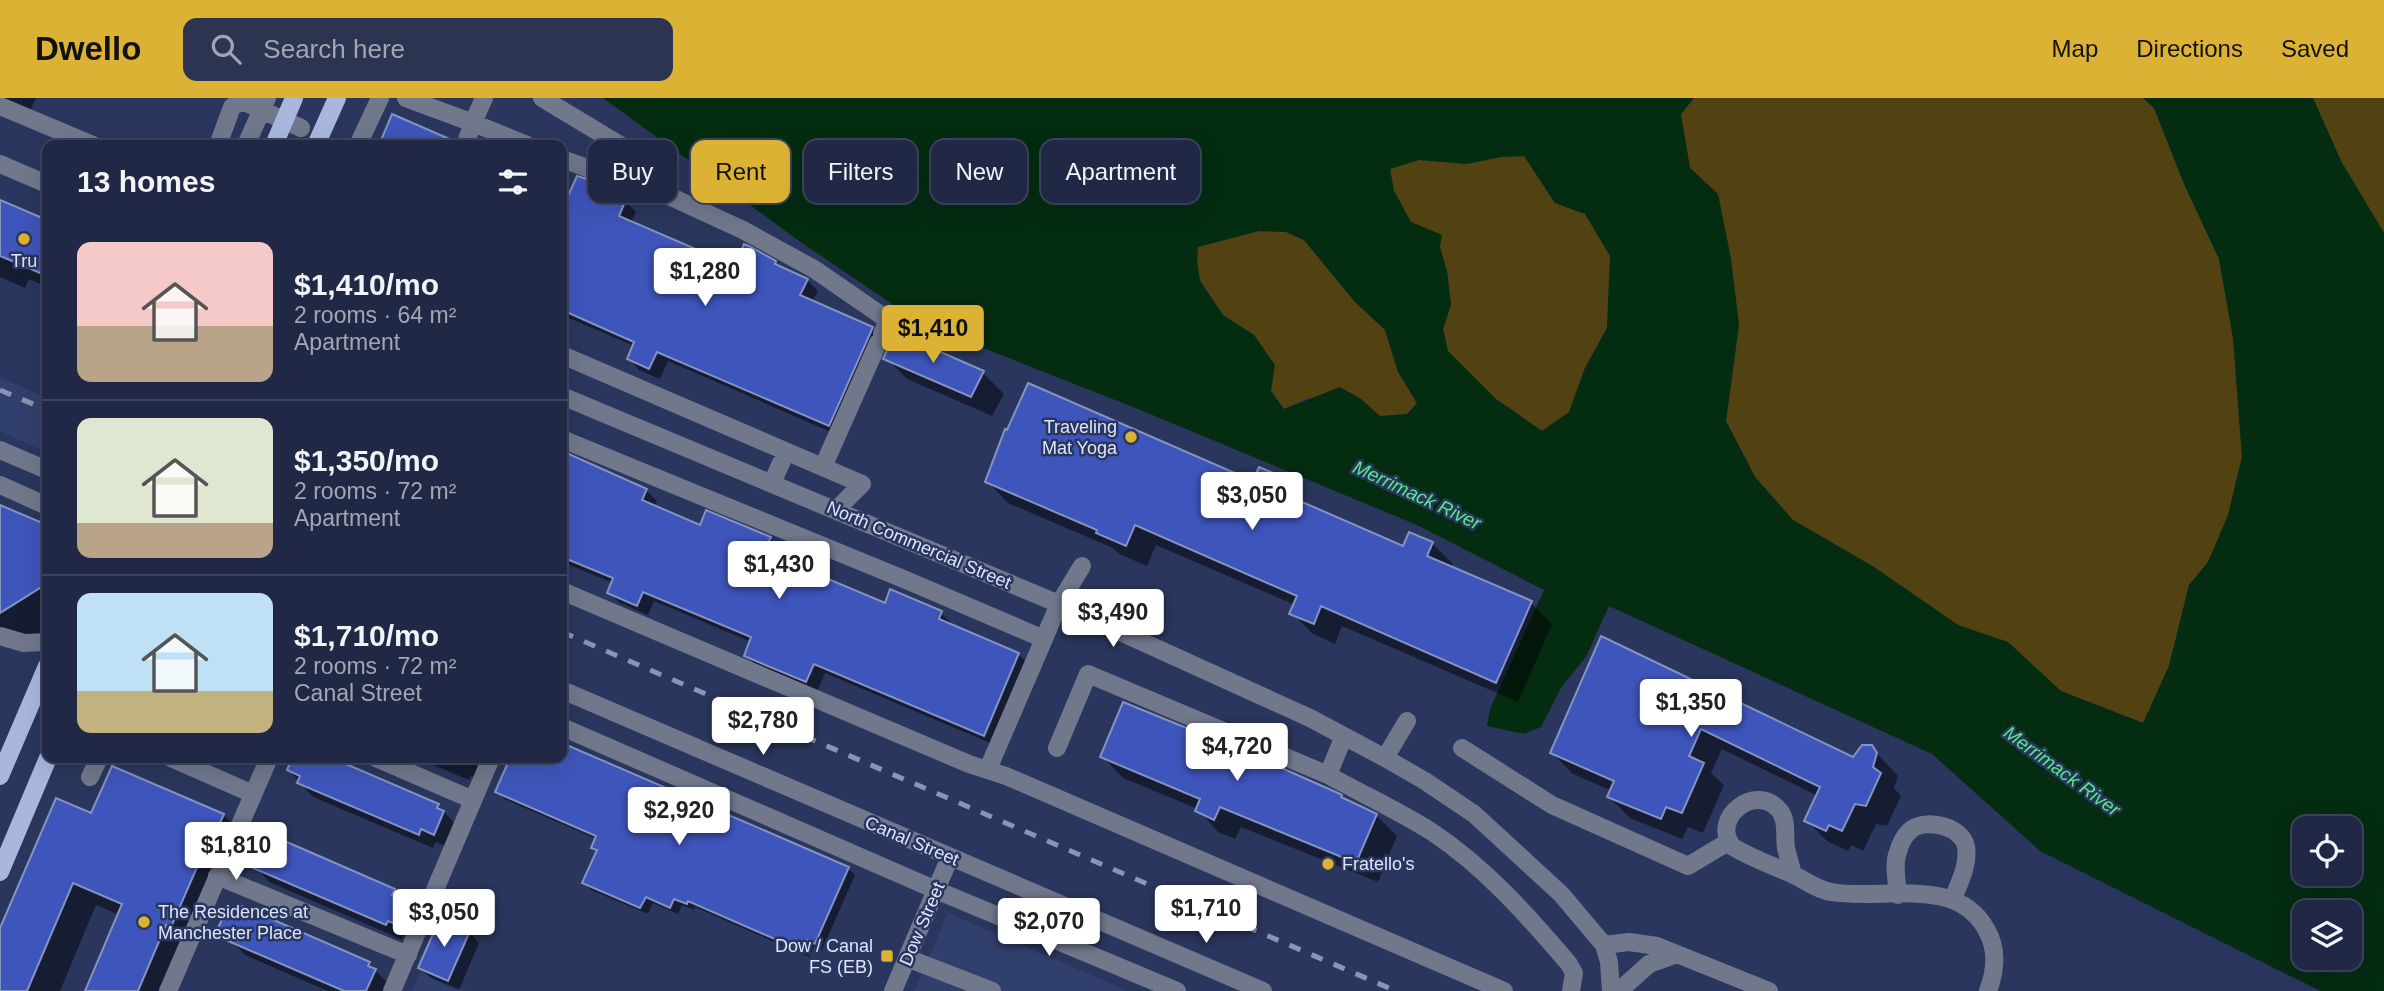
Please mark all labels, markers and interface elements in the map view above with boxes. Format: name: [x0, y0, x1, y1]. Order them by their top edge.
search box: [183, 18, 673, 81]
text: Dwello: [35, 30, 141, 67]
icon: search: [207, 30, 245, 68]
text: Search here: [263, 34, 405, 64]
text: Map: [2052, 35, 2098, 62]
text: Directions: [2136, 35, 2243, 62]
text: Saved: [2281, 35, 2349, 62]
chip: Buy: [588, 140, 677, 203]
chip: Rent: [691, 140, 790, 203]
chip: Filters: [804, 140, 917, 203]
chip: New: [931, 140, 1027, 203]
chip: Apartment: [1041, 140, 1200, 203]
icon: filters: [494, 163, 532, 201]
text: 13 homes: [77, 165, 215, 198]
marker: Tru: [16, 231, 32, 247]
pin: $1,280: [648, 248, 762, 308]
place label: Tru: [11, 251, 37, 271]
text: $1,280: [670, 258, 740, 284]
text: $1,410/mo: [294, 268, 439, 301]
icon: home: [133, 270, 217, 354]
text: 2 rooms · 64 m²: [294, 302, 456, 328]
pin: $1,410: [876, 306, 990, 365]
text: $1,410: [898, 315, 968, 341]
text: Apartment: [294, 329, 400, 355]
place label: Traveling Mat Yoga: [1042, 417, 1118, 458]
marker: Traveling Mat Yoga: [1123, 429, 1139, 445]
text: $1,350/mo: [294, 444, 439, 477]
icon: home: [133, 446, 217, 530]
water label: Merrimack River: [1350, 456, 1485, 534]
pin: $3,050: [1195, 472, 1309, 532]
text: 2 rooms · 72 m²: [294, 478, 456, 504]
text: $3,050: [1217, 482, 1287, 508]
street label: North Commercial Street: [824, 497, 1014, 593]
text: Apartment: [294, 505, 400, 531]
pin: $1,430: [722, 542, 836, 601]
text: $1,430: [744, 551, 814, 577]
pin: $3,490: [1056, 589, 1170, 649]
text: $3,490: [1078, 599, 1148, 625]
text: $1,710/mo: [294, 619, 439, 652]
icon: home: [133, 621, 217, 705]
text: 2 rooms · 72 m²: [294, 653, 456, 679]
text: Canal Street: [294, 680, 422, 706]
pin: $1,350: [1634, 680, 1748, 739]
text: $1,350: [1656, 689, 1726, 715]
pin: $2,780: [706, 698, 820, 757]
text: $2,780: [728, 707, 798, 733]
water label: Merrimack River: [2000, 722, 2125, 821]
pin: $4,720: [1180, 724, 1294, 783]
text: $4,720: [1202, 733, 1272, 759]
pin: $2,920: [622, 788, 736, 847]
text: $2,920: [644, 797, 714, 823]
street label: Canal Street: [862, 812, 962, 870]
map controls: [2292, 816, 2362, 970]
button: locate: [2292, 816, 2362, 886]
pin: $1,810: [179, 822, 293, 882]
text: $1,810: [201, 832, 271, 858]
place label: Fratello's: [1342, 854, 1414, 874]
marker: Fratello's: [1320, 856, 1336, 872]
street label: Dow Street: [895, 879, 949, 969]
pin: $1,710: [1149, 886, 1263, 945]
pin: $3,050: [387, 890, 501, 949]
text: $1,710: [1171, 895, 1241, 921]
pin: $2,070: [992, 898, 1106, 958]
text: $3,050: [409, 899, 479, 925]
button: layers: [2292, 900, 2362, 970]
place label: The Residences at Manchester Place: [158, 902, 308, 943]
text: $2,070: [1014, 908, 1084, 934]
marker: The Residences at Manchester Place: [136, 914, 152, 930]
place label: Dow / Canal FS (EB): [775, 936, 873, 977]
marker: Dow / Canal FS (EB): [879, 948, 895, 964]

